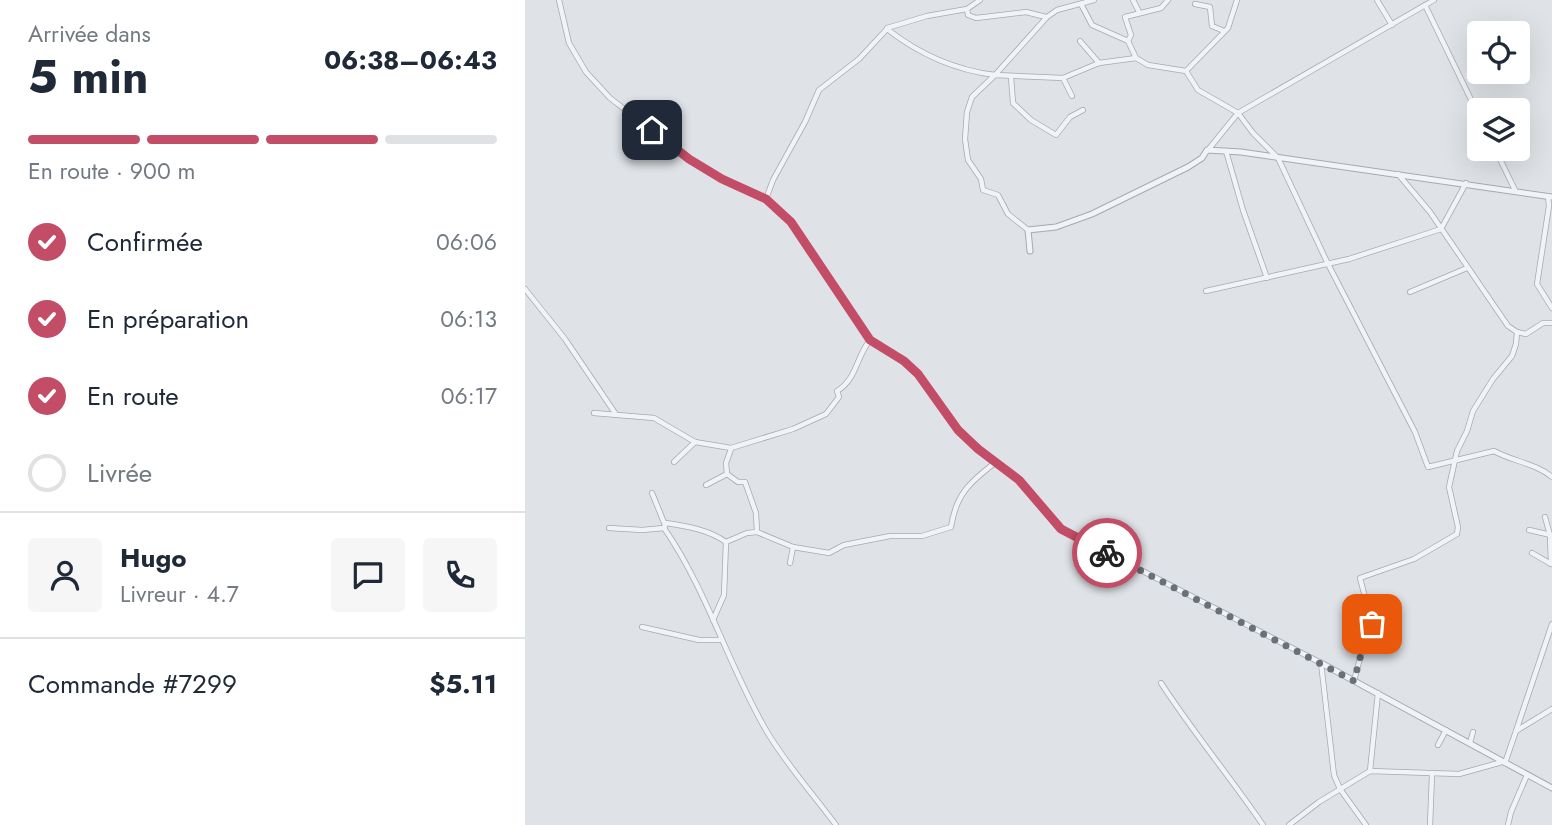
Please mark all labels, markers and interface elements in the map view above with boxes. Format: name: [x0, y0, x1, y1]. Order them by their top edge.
text: Arrivée dans: [28, 17, 151, 51]
map controls: [1467, 21, 1530, 161]
button: locate: [1467, 21, 1530, 84]
text: 06:38–06:43: [324, 41, 497, 79]
text: 5 min: [28, 44, 148, 110]
button: layers: [1467, 98, 1530, 161]
pin: [622, 100, 682, 160]
icon: home: [633, 111, 671, 149]
text: En route · 900 m: [28, 154, 196, 188]
icon: check: [28, 223, 66, 261]
text: Confirmée: [87, 223, 203, 261]
text: 06:06: [436, 225, 497, 259]
icon: check: [28, 300, 66, 338]
text: En préparation: [87, 300, 249, 338]
text: 06:13: [440, 302, 497, 336]
icon: check: [28, 377, 66, 415]
text: En route: [87, 377, 179, 415]
text: 06:17: [441, 379, 497, 413]
text: Livrée: [87, 454, 152, 492]
courier: [1072, 518, 1142, 588]
icon: bike: [1088, 534, 1126, 572]
button: person: [28, 538, 102, 612]
button: chat: [331, 538, 405, 612]
button: phone: [423, 538, 497, 612]
text: Hugo: [120, 539, 187, 577]
text: Livreur · 4.7: [120, 577, 239, 611]
pin: [1342, 594, 1402, 654]
icon: bag: [1353, 605, 1391, 643]
text: Commande #7299: [28, 665, 237, 703]
text: $5.11: [429, 665, 497, 703]

